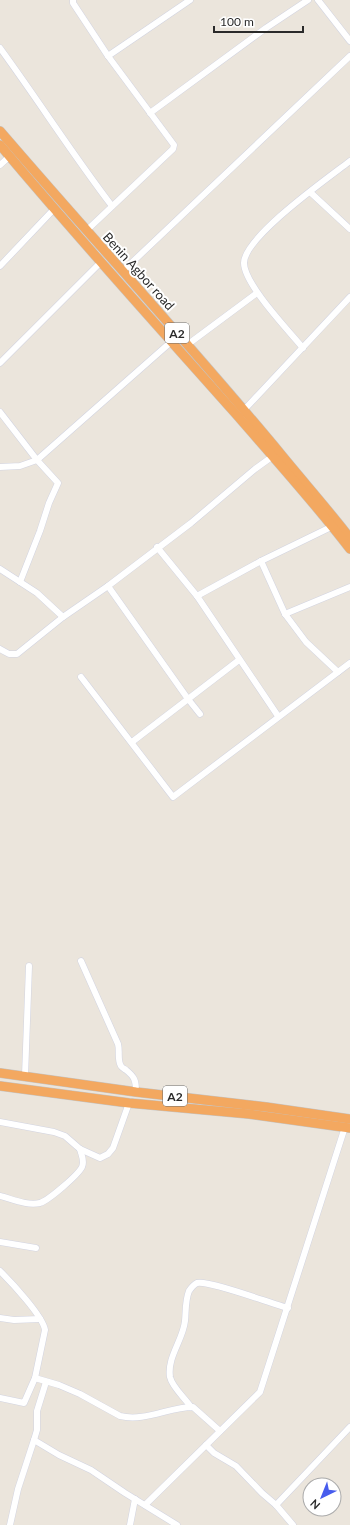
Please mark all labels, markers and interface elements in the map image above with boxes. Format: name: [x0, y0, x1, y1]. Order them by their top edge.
scale bar: [214, 8, 303, 34]
text: 100 m: [220, 14, 254, 29]
street label: Benin Agbor road: [100, 229, 178, 313]
road number: A2: [165, 323, 189, 343]
road number: A2: [163, 1086, 187, 1106]
north arrow: [302, 1477, 342, 1517]
text: N: [307, 1497, 322, 1512]

